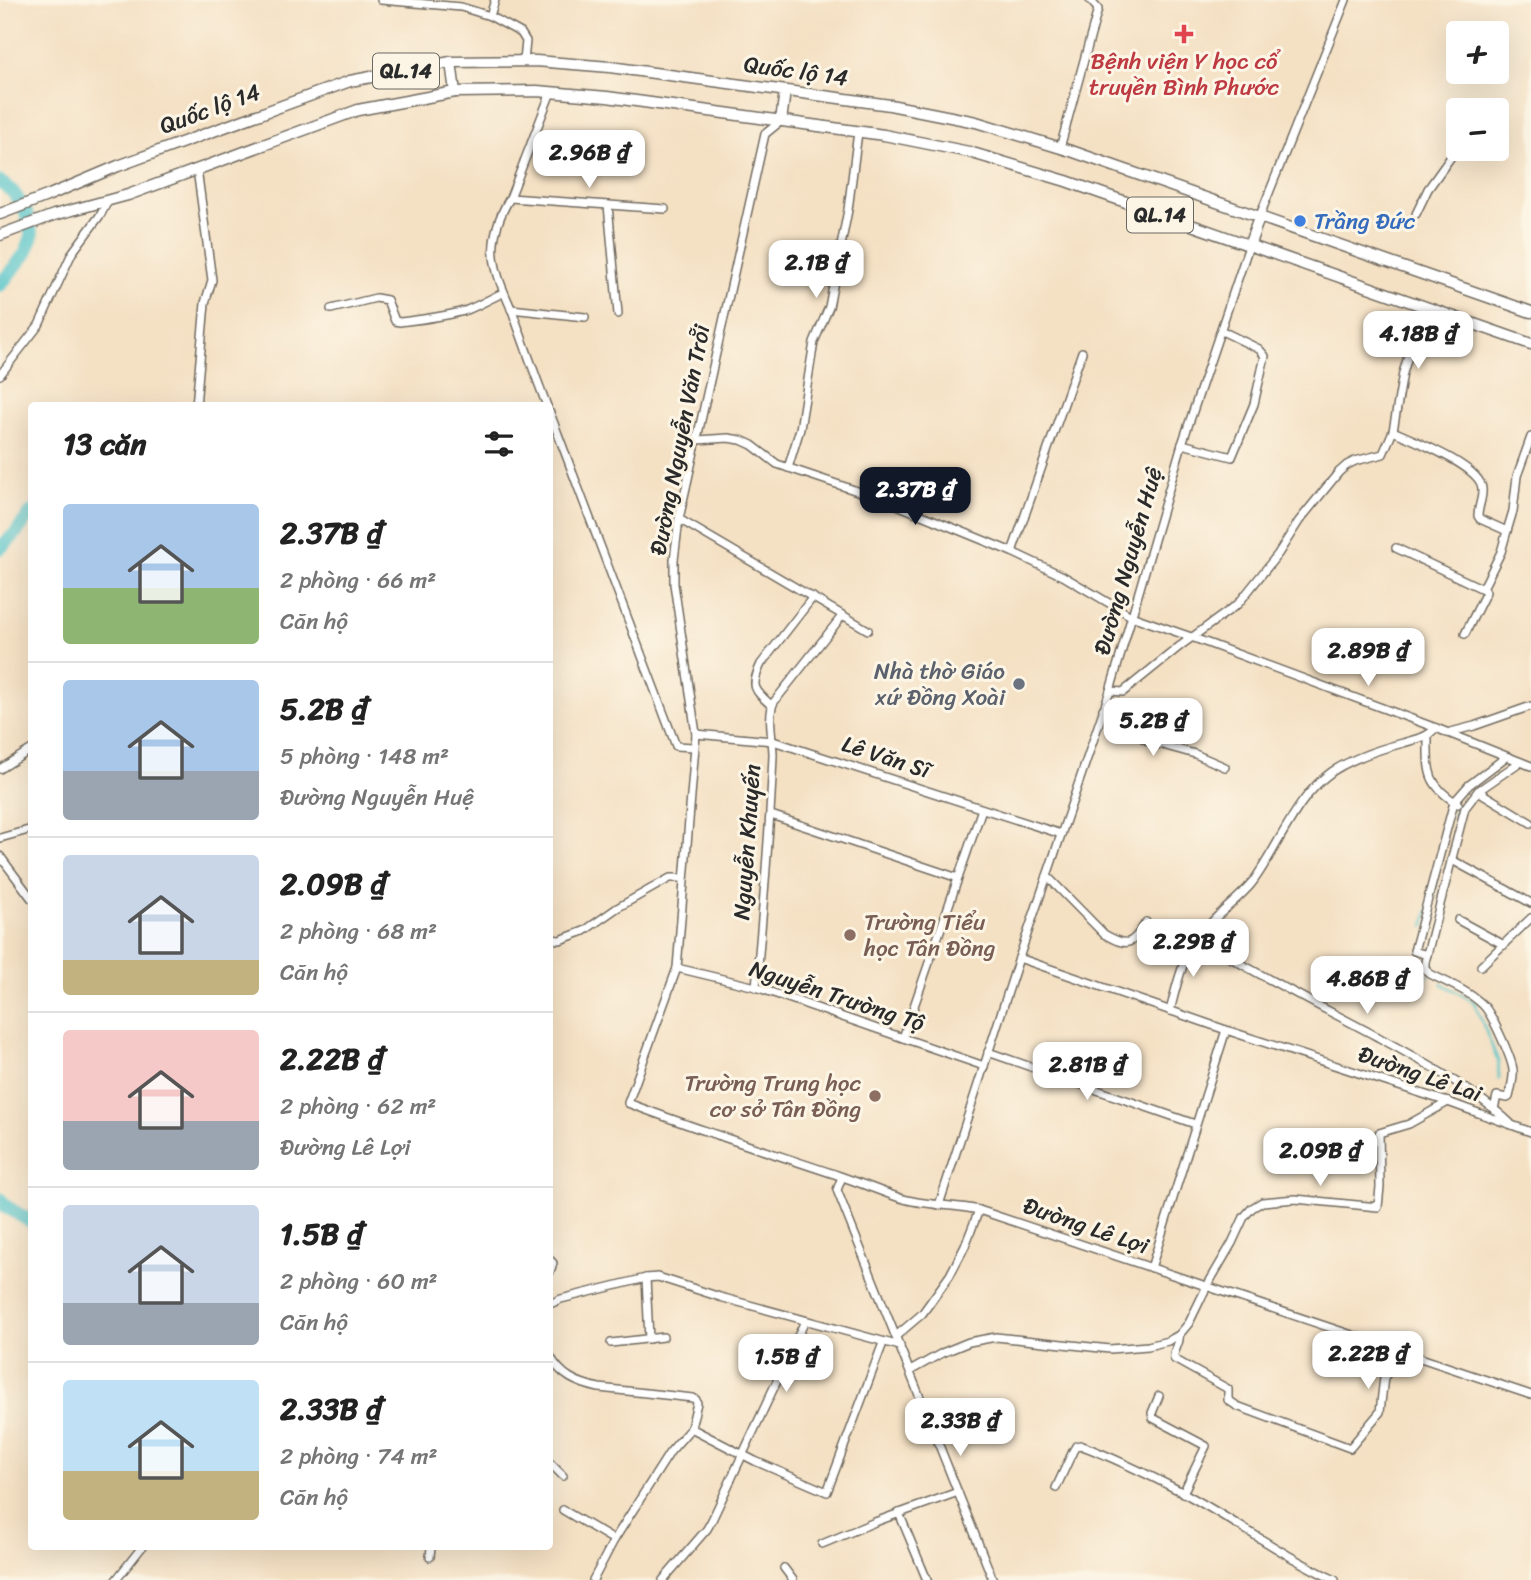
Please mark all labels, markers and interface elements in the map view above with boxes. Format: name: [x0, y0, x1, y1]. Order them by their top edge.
map controls: [1446, 21, 1509, 161]
button: +: [1446, 21, 1509, 84]
marker: Bệnh viện Y học cổ truyền Bình Phước: [1174, 24, 1194, 44]
place label: Bệnh viện Y học cổ truyền Bình Phước: [1089, 41, 1282, 108]
street label: Quốc lộ 14: [741, 43, 851, 99]
road number: QL.14: [373, 54, 439, 88]
street label: Quốc lộ 14: [154, 72, 266, 146]
button: −: [1446, 98, 1509, 161]
pin: 2.96B ₫: [524, 130, 654, 190]
text: 2.96B ₫: [549, 132, 629, 173]
road number: QL.14: [1127, 198, 1193, 232]
place label: Trầng Đức: [1314, 201, 1416, 242]
marker: Trầng Đức: [1292, 213, 1308, 229]
pin: 2.1B ₫: [759, 240, 873, 300]
text: 2.1B ₫: [785, 242, 847, 283]
pin: 4.18B ₫: [1353, 312, 1483, 371]
text: 4.18B ₫: [1379, 313, 1457, 354]
street label: Đường Nguyễn Văn Trỗi: [638, 321, 723, 559]
text: 13 căn: [63, 417, 146, 471]
icon: filters: [480, 425, 518, 463]
street label: Đường Nguyễn Huệ: [1082, 462, 1175, 660]
pin: 2.37B ₫: [850, 468, 980, 527]
text: 2.37B ₫: [876, 469, 954, 510]
text: 2.37B ₫: [280, 506, 383, 560]
icon: home: [119, 532, 203, 616]
text: 2 phòng · 66 m²: [280, 560, 436, 601]
text: Căn hộ: [280, 601, 348, 642]
pin: 2.89B ₫: [1303, 628, 1433, 688]
text: 2.89B ₫: [1328, 630, 1408, 671]
place label: Nhà thờ Giáo xứ Đồng Xoài: [874, 651, 1006, 718]
marker: Nhà thờ Giáo xứ Đồng Xoài: [1011, 676, 1027, 692]
text: 5.2B ₫: [280, 682, 367, 736]
pin: 5.2B ₫: [1096, 698, 1210, 758]
text: 5.2B ₫: [1120, 700, 1186, 741]
icon: home: [119, 708, 203, 792]
street label: Lê Văn Sĩ: [837, 723, 939, 792]
text: 5 phòng · 148 m²: [280, 736, 449, 777]
street label: Nguyễn Khuyến: [721, 763, 773, 921]
text: Đường Nguyễn Huệ: [280, 777, 474, 818]
text: 2.09B ₫: [280, 857, 386, 911]
icon: home: [119, 883, 203, 967]
place label: Trường Tiểu học Tân Đồng: [863, 902, 996, 969]
text: 2 phòng · 68 m²: [280, 911, 437, 952]
pin: 2.29B ₫: [1128, 920, 1258, 979]
text: 2.29B ₫: [1153, 921, 1233, 962]
marker: Trường Tiểu học Tân Đồng: [842, 927, 858, 943]
street label: Nguyễn Trường Tộ: [744, 948, 930, 1044]
text: Căn hộ: [280, 952, 348, 993]
pin: 4.86B ₫: [1302, 956, 1432, 1016]
text: 4.86B ₫: [1327, 958, 1407, 999]
text: 2.22B ₫: [280, 1032, 384, 1086]
street label: Đường Lê Lai: [1353, 1034, 1488, 1115]
pin: 2.81B ₫: [1022, 1042, 1152, 1102]
text: 2.81B ₫: [1049, 1044, 1125, 1085]
icon: home: [119, 1058, 203, 1142]
place label: Trường Trung học cơ sở Tân Đồng: [685, 1063, 862, 1130]
text: 2 phòng · 62 m²: [280, 1086, 436, 1127]
marker: Trường Trung học cơ sở Tân Đồng: [867, 1088, 883, 1104]
text: Đường Lê Lợi: [280, 1127, 411, 1168]
pin: 2.09B ₫: [1255, 1128, 1385, 1188]
text: 2.09B ₫: [1279, 1130, 1361, 1171]
street label: Đường Lê Lợi: [1018, 1185, 1155, 1267]
text: 1.5B ₫: [280, 1207, 363, 1261]
icon: home: [119, 1233, 203, 1317]
text: 2 phòng · 60 m²: [280, 1261, 438, 1302]
text: Căn hộ: [280, 1302, 348, 1343]
pin: 2.22B ₫: [1303, 1332, 1433, 1391]
text: 2.22B ₫: [1328, 1333, 1408, 1374]
pin: 1.5B ₫: [729, 1334, 843, 1394]
text: 1.5B ₫: [754, 1336, 818, 1377]
text: 2.33B ₫: [280, 1382, 382, 1436]
pin: 2.33B ₫: [895, 1398, 1025, 1458]
text: 2.33B ₫: [921, 1400, 999, 1441]
icon: home: [119, 1408, 203, 1492]
text: 2 phòng · 74 m²: [280, 1436, 438, 1477]
text: Căn hộ: [280, 1477, 348, 1518]

